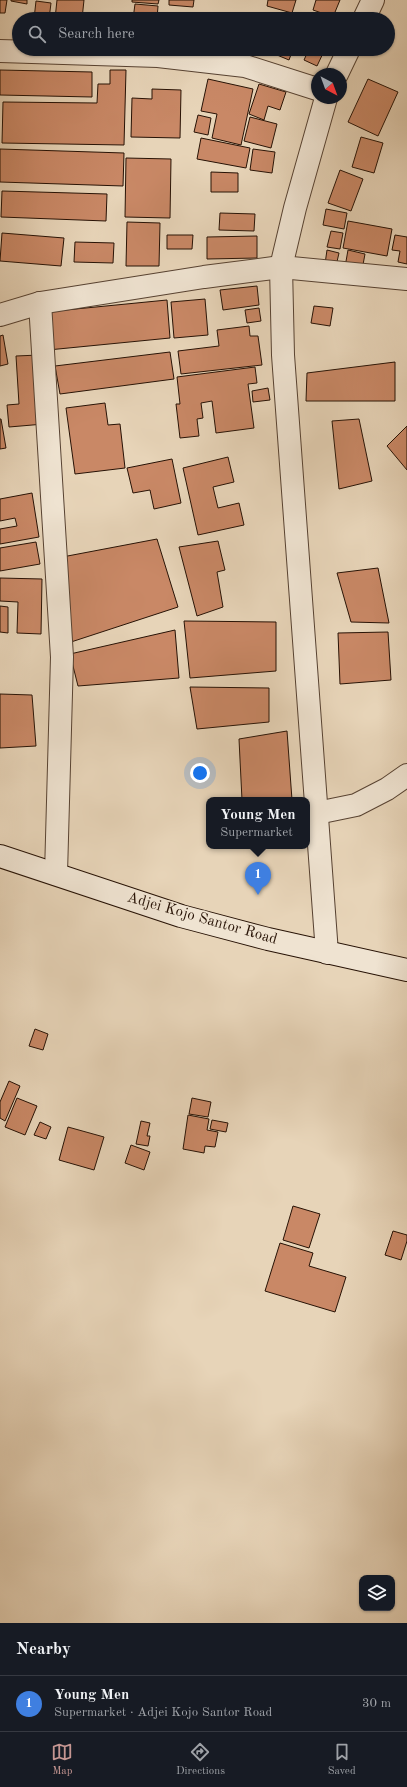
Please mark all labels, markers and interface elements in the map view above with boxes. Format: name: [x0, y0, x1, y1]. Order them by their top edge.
search box: [12, 12, 395, 56]
icon: search: [26, 23, 48, 45]
text: Search here: [58, 27, 135, 42]
north arrow: [311, 68, 347, 104]
your location: [190, 763, 210, 783]
popup: [206, 797, 310, 849]
text: Young Men: [220, 808, 296, 823]
text: Supermarket: [220, 826, 293, 839]
pin: 1: [245, 862, 271, 895]
street label: Adjei Kojo Santor Road: [125, 890, 279, 948]
map controls: [359, 1575, 395, 1611]
button: layers: [359, 1575, 395, 1611]
text: Nearby: [16, 1641, 71, 1658]
text: Young Men: [54, 1688, 129, 1703]
text: 1: [25, 1697, 33, 1710]
text: 30 m: [362, 1697, 391, 1710]
text: Supermarket · Adjei Kojo Santor Road: [54, 1706, 272, 1719]
tab: Map: [51, 1741, 73, 1779]
tab: Directions: [176, 1741, 225, 1779]
tab: Saved: [328, 1741, 356, 1779]

